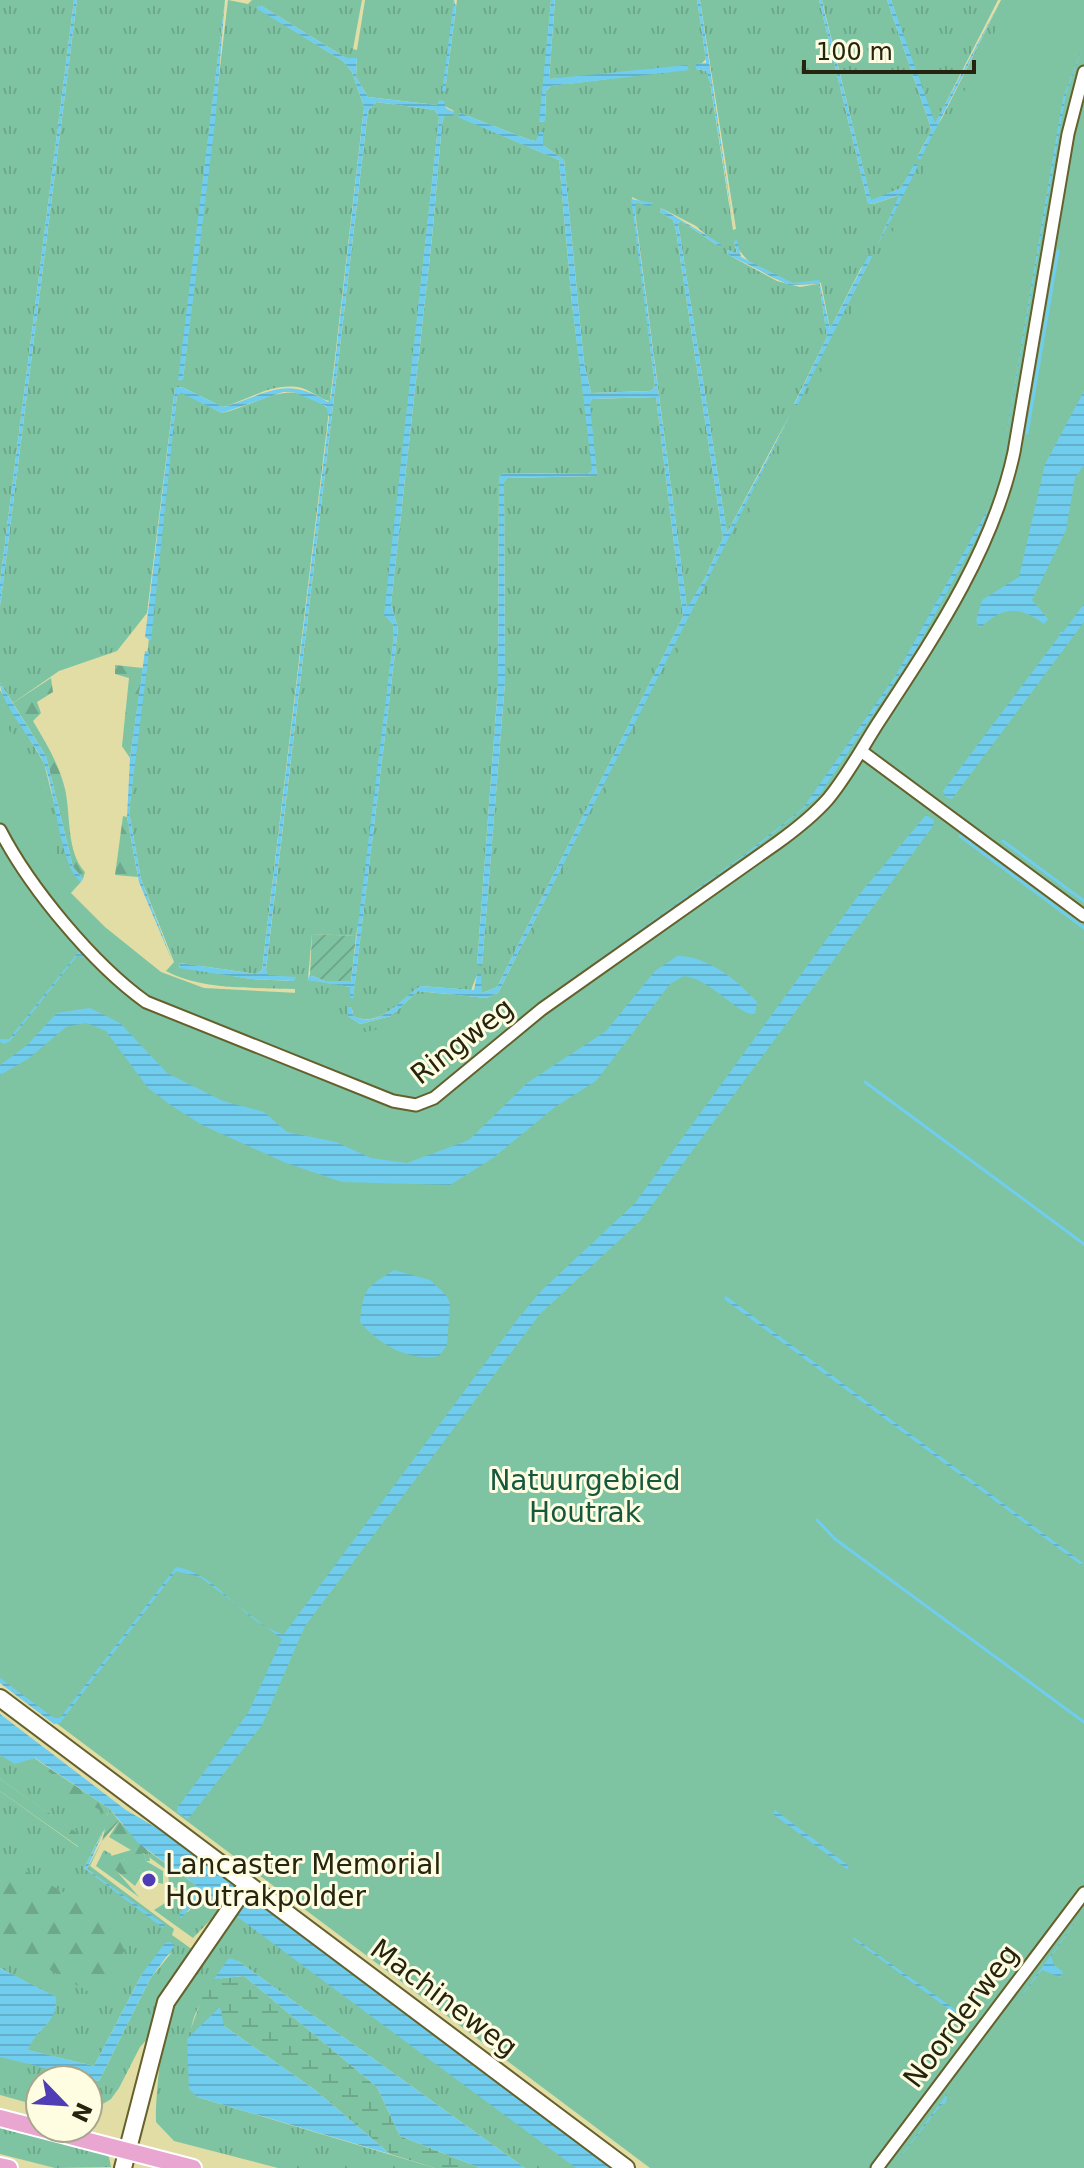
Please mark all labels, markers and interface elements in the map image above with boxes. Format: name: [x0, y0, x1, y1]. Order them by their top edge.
scale bar: [804, 24, 974, 74]
text: 100 m: [816, 38, 893, 66]
street label: Ringweg: [404, 991, 520, 1091]
park label: Natuurgebied Houtrak: [489, 1464, 681, 1529]
place label: Lancaster Memorial Houtrakpolder: [165, 1848, 441, 1913]
marker: Lancaster Memorial Houtrakpolder: [140, 1871, 158, 1889]
street label: Machineweg: [364, 1932, 524, 2064]
street label: Noorderweg: [896, 1938, 1026, 2094]
north arrow: [24, 2064, 104, 2144]
text: N: [66, 2099, 97, 2126]

